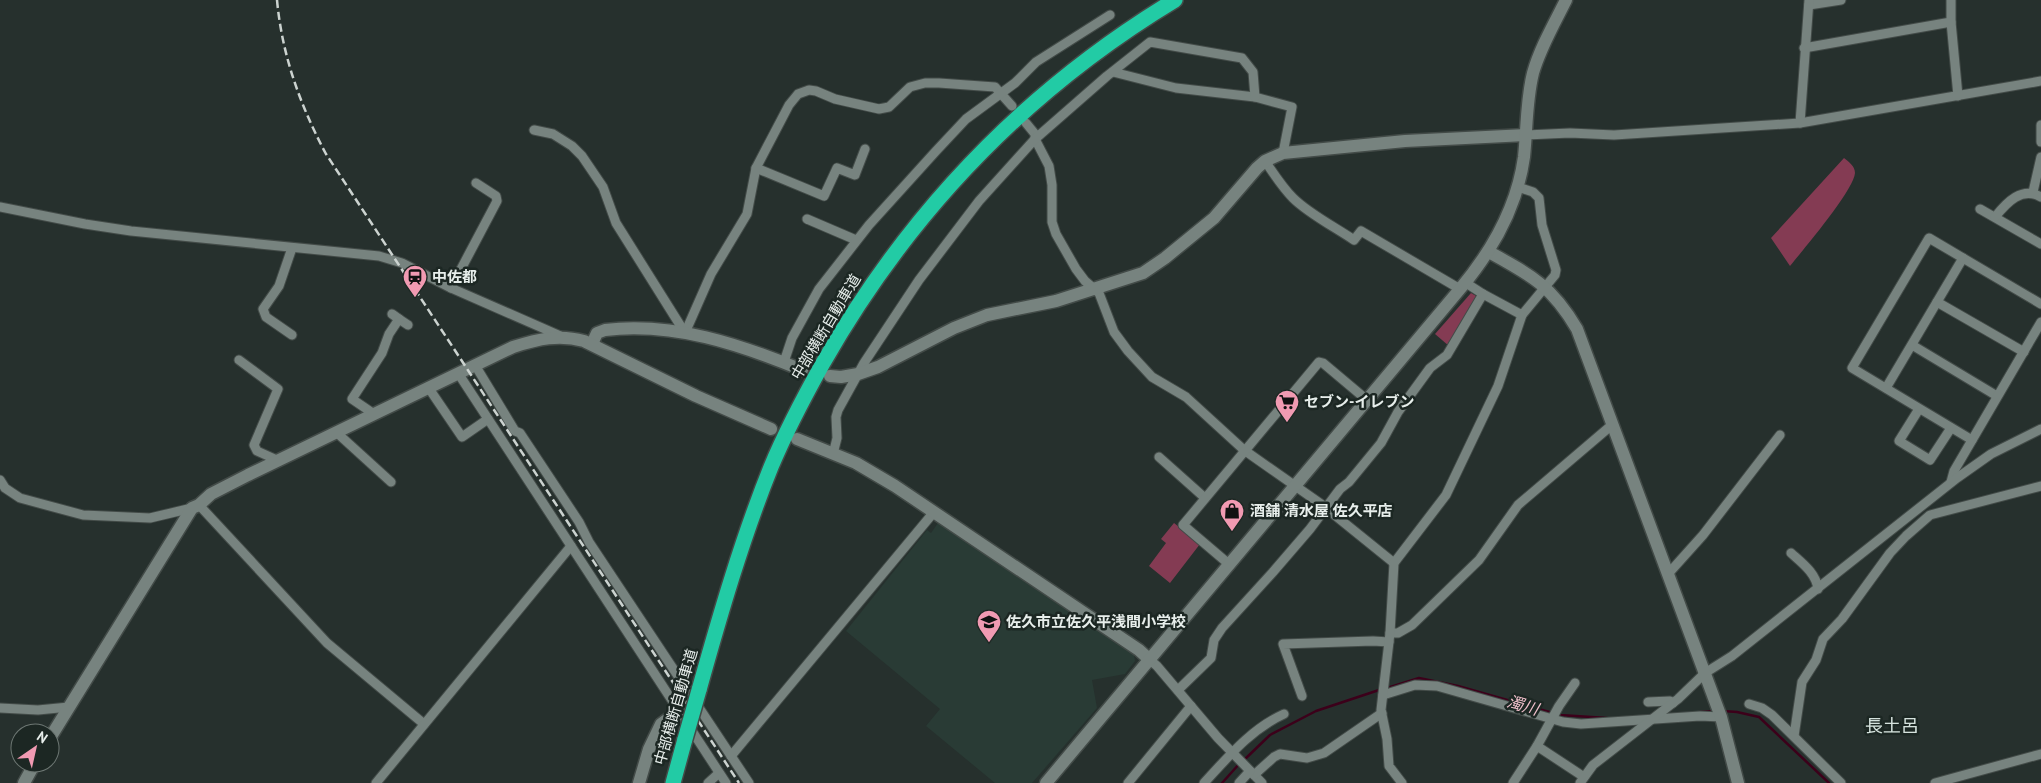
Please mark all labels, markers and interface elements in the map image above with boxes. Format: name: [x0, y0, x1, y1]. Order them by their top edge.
station icon: 中佐都: [402, 264, 428, 298]
place label: 中佐都: [432, 267, 477, 286]
street label: 中部横断自動車道: [787, 270, 865, 383]
supermarket icon: セブン-イレブン: [1274, 389, 1300, 423]
place label: セブン-イレブン: [1304, 392, 1414, 411]
shop icon: 酒舗 清水屋 佐久平店: [1219, 498, 1245, 532]
place label: 酒舗 清水屋 佐久平店: [1250, 501, 1393, 520]
school or university icon: 佐久市立佐久平浅間小学校: [976, 609, 1002, 643]
place label: 佐久市立佐久平浅間小学校: [1006, 612, 1186, 631]
street label: 中部横断自動車道: [650, 647, 701, 767]
water label: 濁川: [1505, 691, 1543, 720]
district label: 長土呂: [1865, 714, 1919, 737]
north arrow: [10, 723, 60, 773]
text: N: [33, 727, 51, 747]

